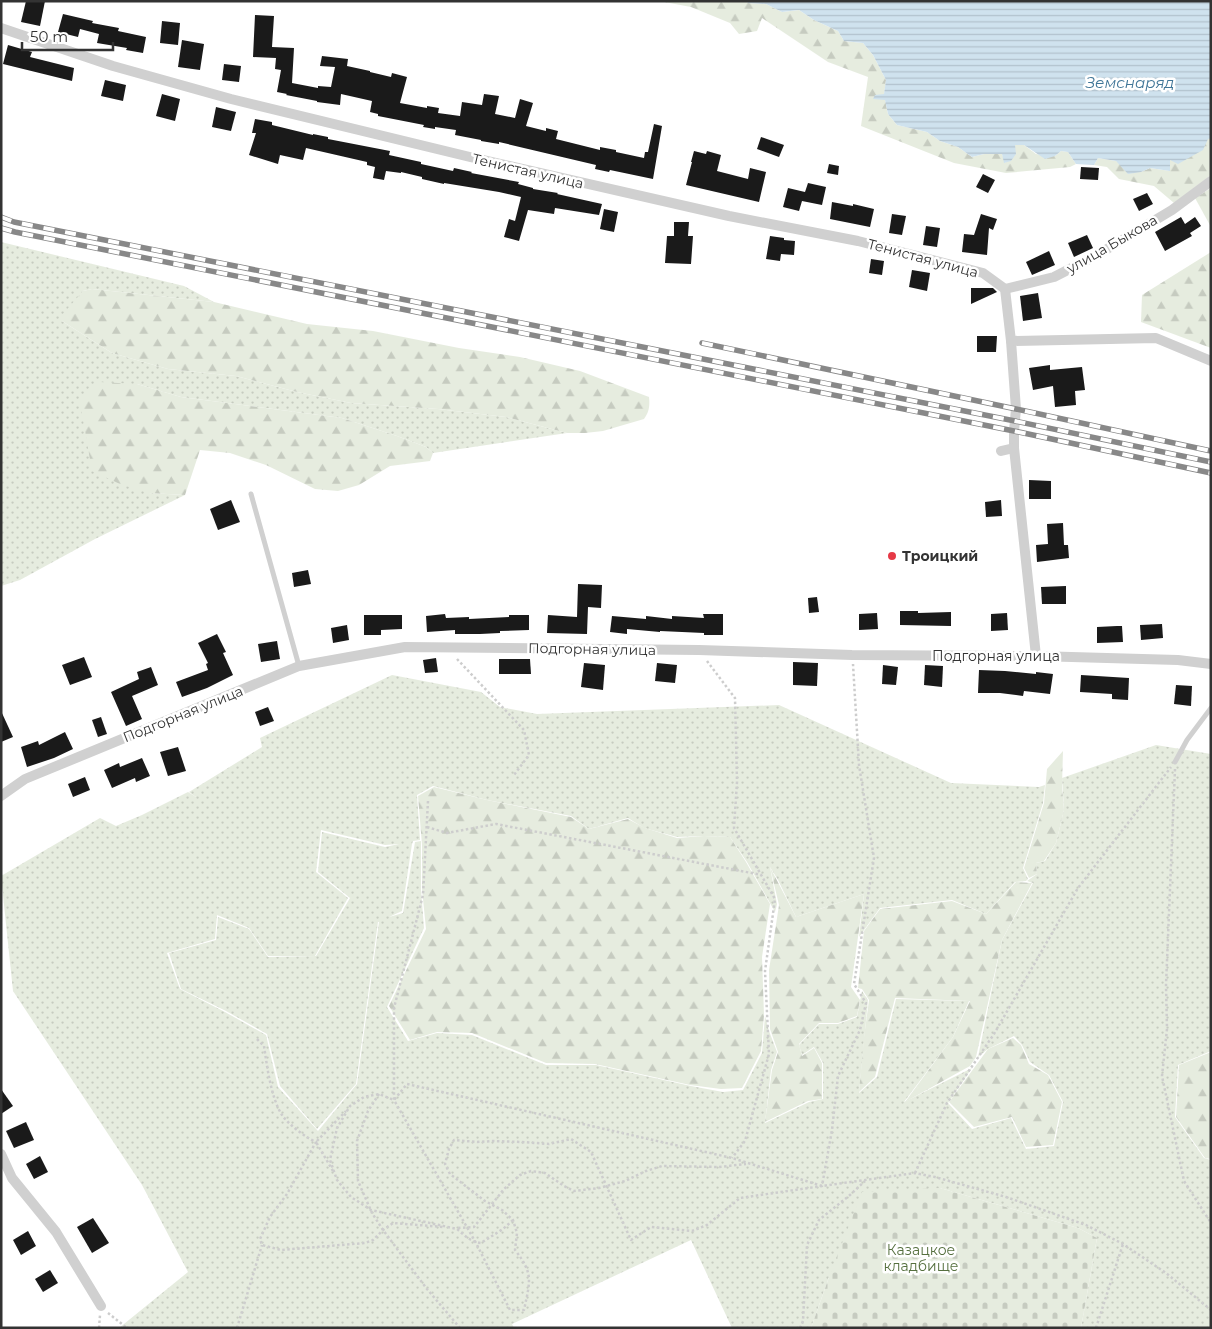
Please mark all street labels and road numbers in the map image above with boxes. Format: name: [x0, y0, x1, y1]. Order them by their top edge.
street label: Тенистая улица: [471, 149, 585, 193]
street label: улица Быкова: [1062, 211, 1161, 278]
street label: Тенистая улица: [866, 235, 980, 281]
street label: Подгорная улица: [528, 639, 656, 659]
street label: Подгорная улица: [932, 647, 1060, 665]
street label: Подгорная улица: [120, 682, 246, 746]

